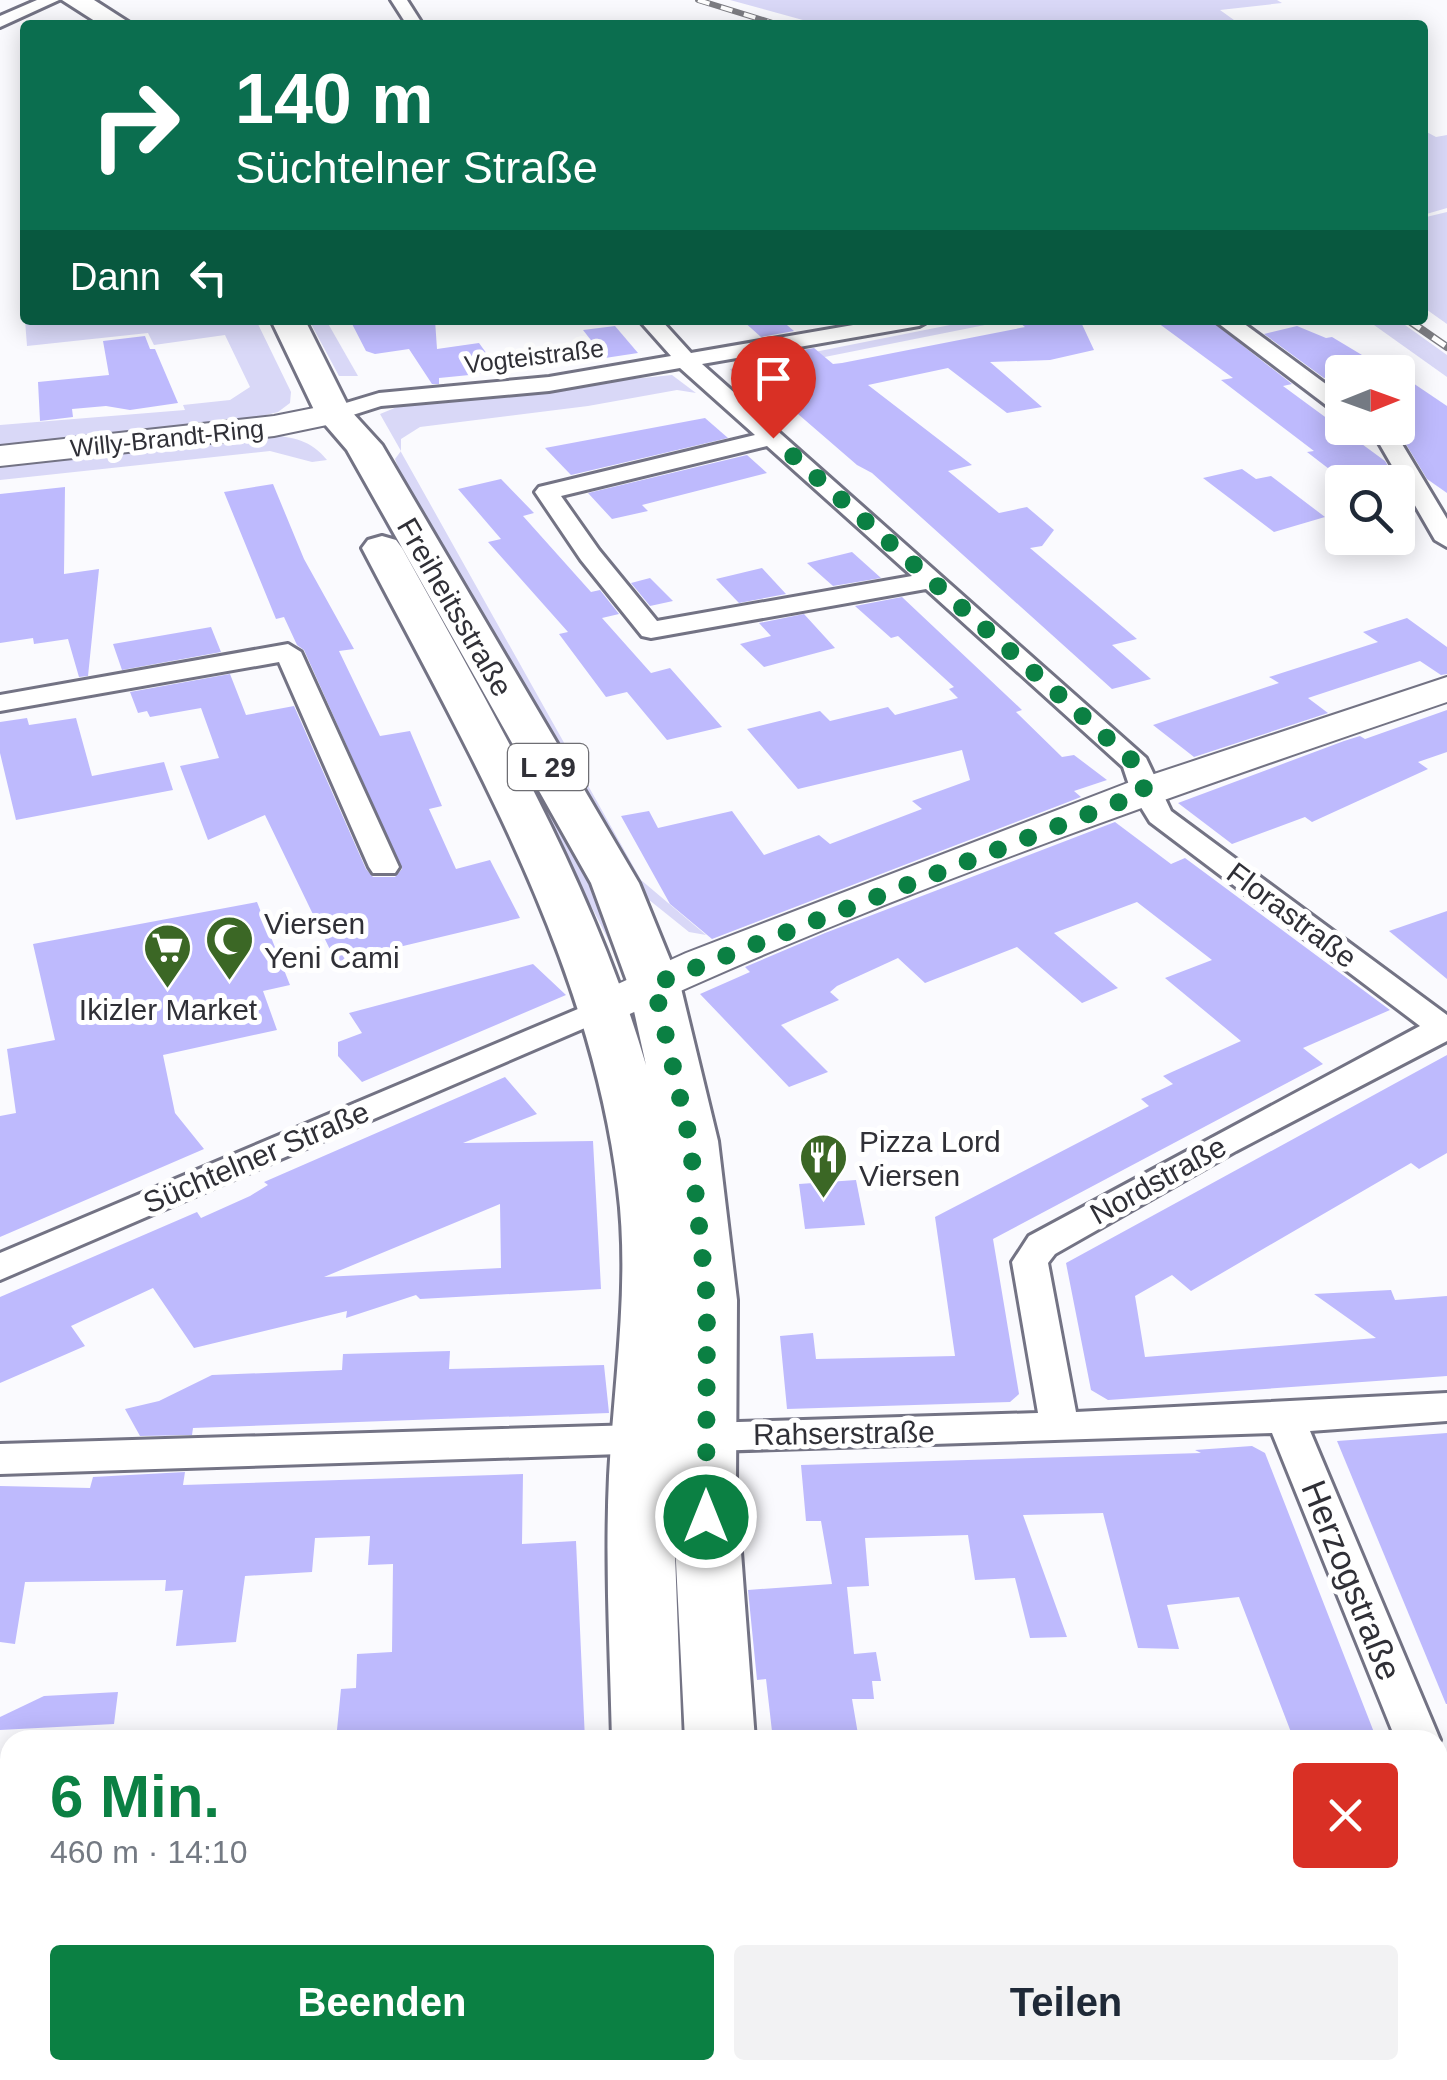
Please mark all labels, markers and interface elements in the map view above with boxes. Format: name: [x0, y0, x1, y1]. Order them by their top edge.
icon: right: [70, 60, 200, 190]
text: 140 m: [235, 60, 433, 138]
text: Süchtelner Straße: [235, 142, 598, 193]
icon: left: [181, 250, 236, 305]
text: Dann: [70, 256, 161, 298]
street label: Vogteistraße: [463, 334, 605, 378]
pin: [731, 336, 816, 439]
icon: arrive: [746, 351, 801, 406]
north arrow: [1325, 355, 1415, 445]
map controls: [1325, 355, 1415, 555]
street label: Willy-Brandt-Ring: [69, 414, 265, 462]
button: search: [1325, 465, 1415, 555]
street label: Freiheitsstraße: [391, 512, 519, 702]
road number: L 29: [508, 744, 588, 790]
street label: Florastraße: [1221, 856, 1363, 974]
place label: Viersen Yeni Cami: [264, 907, 400, 974]
mosque icon: Viersen Yeni Cami: [203, 914, 255, 982]
supermarket icon: Ikizler Market: [142, 922, 194, 990]
place label: Ikizler Market: [79, 993, 258, 1026]
street label: Süchtelner Straße: [138, 1095, 374, 1219]
place label: Pizza Lord Viersen: [859, 1125, 1001, 1192]
street label: Nordstraße: [1084, 1129, 1232, 1231]
restaurant icon: Pizza Lord Viersen: [798, 1132, 850, 1200]
street label: Rahserstraße: [753, 1415, 935, 1451]
position arrow: [654, 1465, 758, 1569]
street label: Herzogstraße: [1294, 1474, 1410, 1686]
text: 6 Min.: [50, 1763, 220, 1830]
button: close: [1293, 1763, 1398, 1868]
text: 460 m · 14:10: [50, 1834, 247, 1870]
button: Beenden: [50, 1945, 714, 2060]
button: Teilen: [734, 1945, 1398, 2060]

